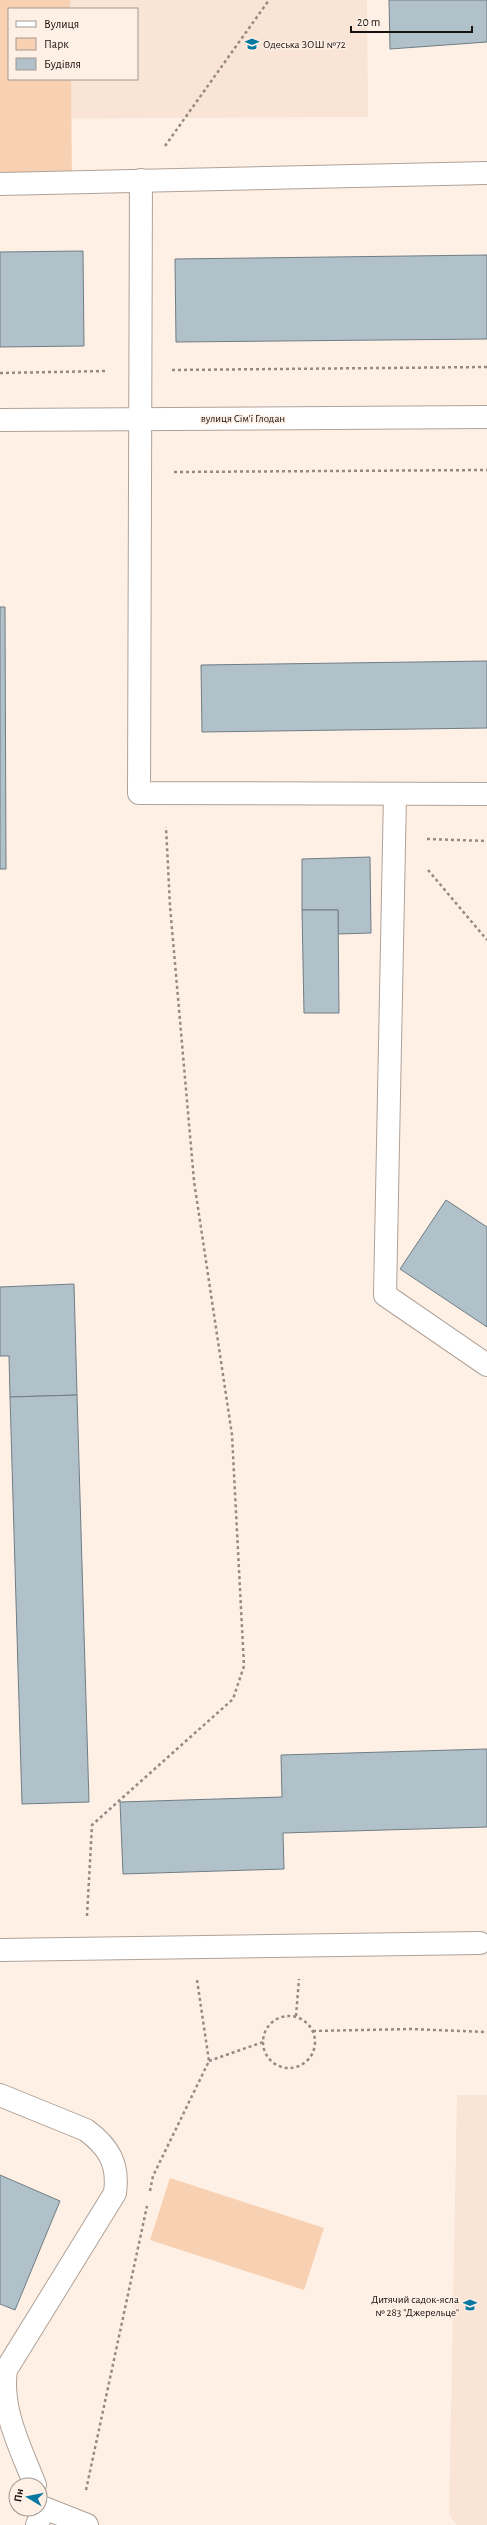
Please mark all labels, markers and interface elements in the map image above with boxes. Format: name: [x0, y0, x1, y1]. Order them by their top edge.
legend: [8, 8, 138, 80]
scale bar: [351, 8, 472, 34]
text: 20 m: [357, 16, 380, 28]
text: Вулиця: [44, 18, 79, 31]
school or university icon: Одеська ЗОШ №72: [244, 36, 260, 52]
text: Парк: [44, 38, 69, 50]
place label: Одеська ЗОШ №72: [263, 39, 346, 50]
text: Будівля: [44, 58, 81, 71]
street label: вулиця Сім'ї Глодан: [201, 413, 285, 424]
place label: Дитячий садок-ясла № 283 "Джерельце": [371, 2294, 459, 2318]
school or university icon: Дитячий садок-ясла № 283 "Джерельце": [462, 2297, 478, 2313]
north arrow: [8, 2477, 48, 2517]
text: Пн: [12, 2488, 25, 2503]

